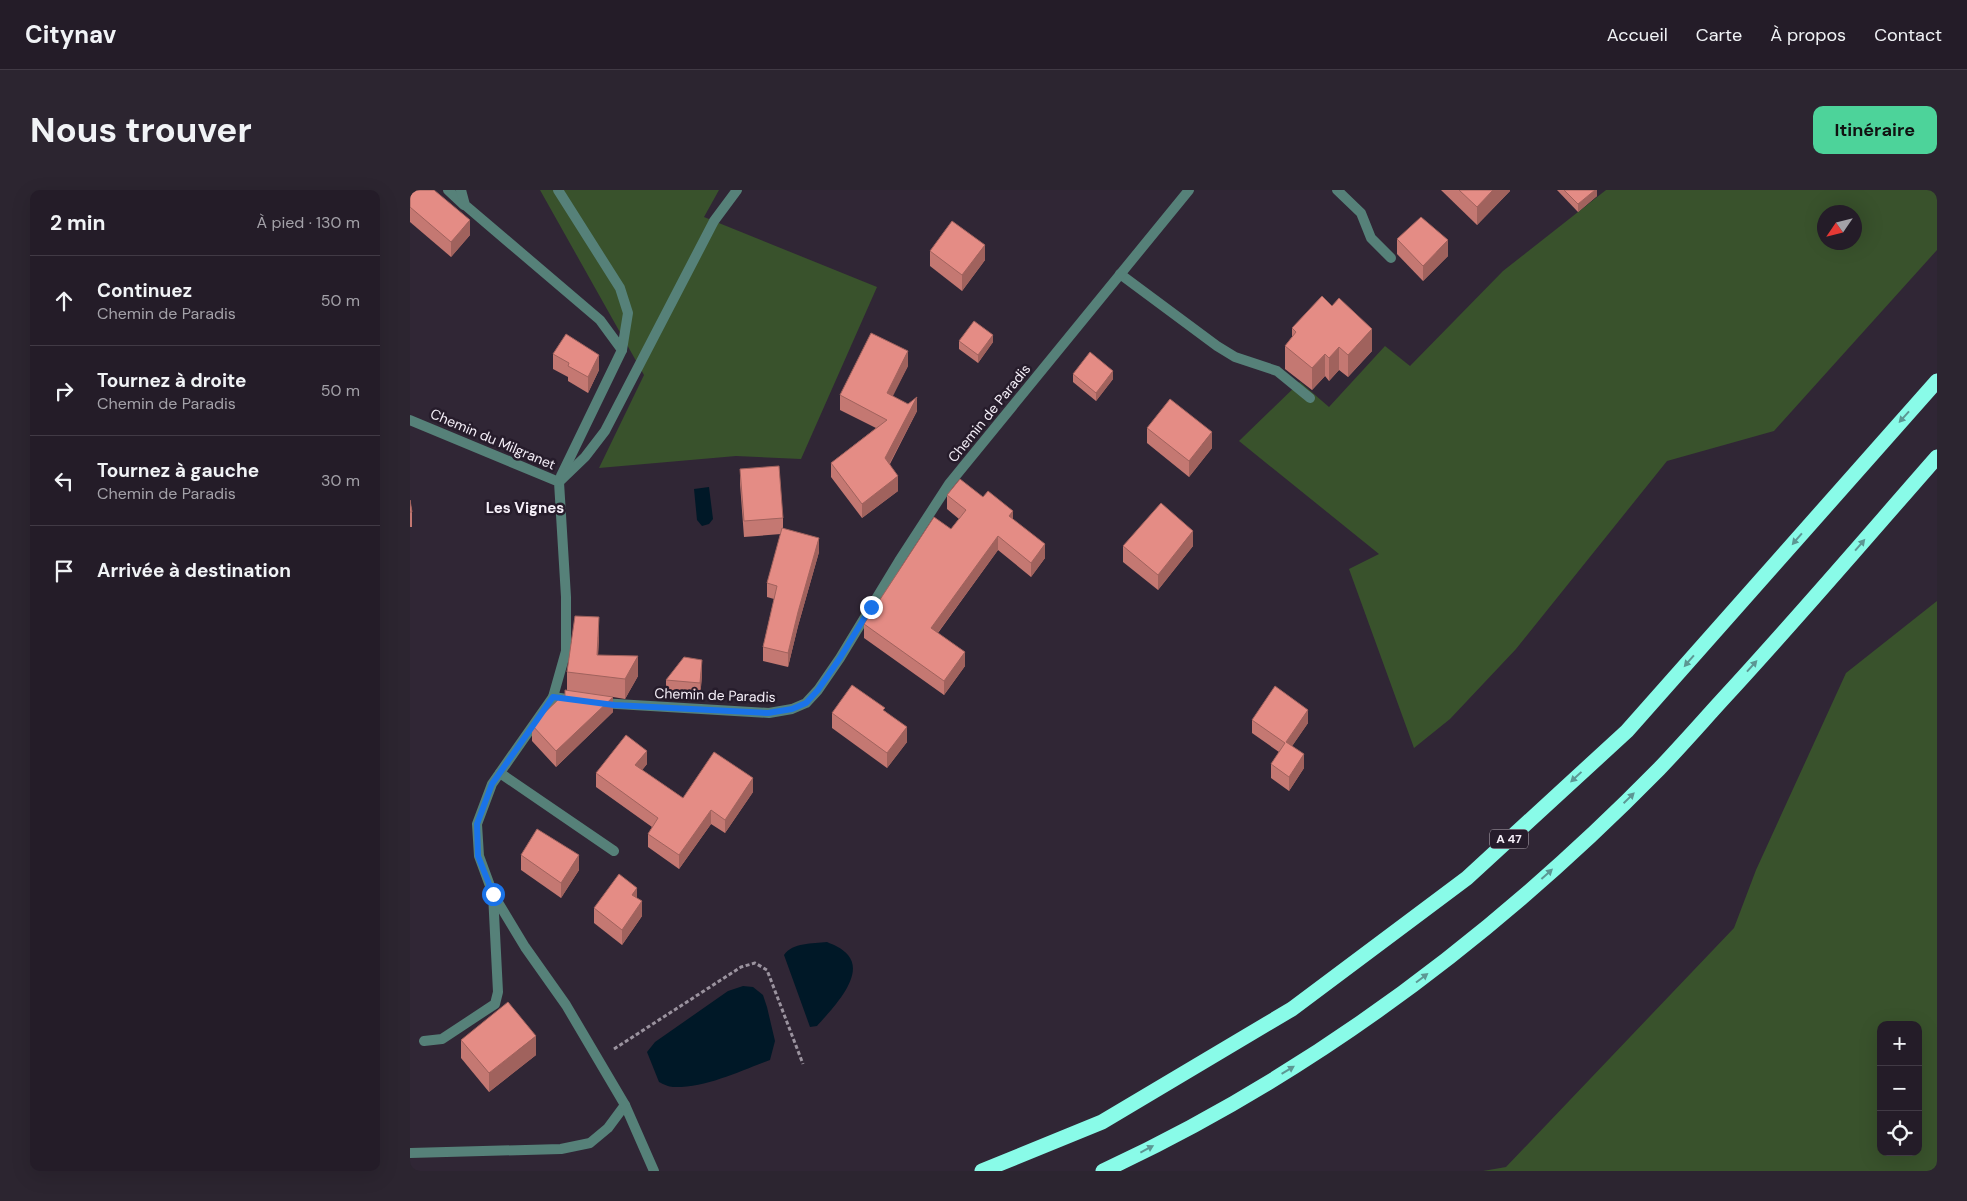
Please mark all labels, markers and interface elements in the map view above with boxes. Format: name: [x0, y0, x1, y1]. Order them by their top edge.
text: Citynav: [25, 19, 116, 50]
text: Accueil: [1607, 23, 1668, 47]
text: Carte: [1696, 23, 1742, 47]
text: À propos: [1770, 23, 1846, 47]
text: Contact: [1874, 23, 1942, 47]
button: Itinéraire: [1813, 106, 1937, 154]
text: Nous trouver: [30, 107, 252, 153]
north arrow: [1817, 205, 1862, 250]
text: 2 min: [50, 209, 106, 237]
text: À pied · 130 m: [257, 212, 360, 233]
text: Continuez: [97, 278, 192, 303]
icon: ahead: [50, 287, 78, 315]
text: 50 m: [321, 290, 360, 311]
text: Chemin de Paradis: [97, 303, 236, 324]
street label: Chemin de Paradis: [944, 360, 1034, 466]
text: Tournez à droite: [97, 368, 247, 393]
icon: right: [50, 377, 78, 405]
text: 50 m: [321, 380, 360, 401]
text: Chemin de Paradis: [97, 393, 236, 414]
street label: Chemin du Milgranet: [428, 404, 558, 474]
one-way arrow: [1899, 411, 1910, 424]
text: Tournez à gauche: [97, 458, 259, 483]
icon: left: [50, 467, 78, 495]
text: 30 m: [321, 470, 360, 491]
text: Chemin de Paradis: [97, 483, 236, 504]
district label: Les Vignes: [486, 498, 564, 518]
one-way arrow: [1791, 532, 1802, 545]
one-way arrow: [1854, 539, 1866, 551]
icon: arrive: [50, 557, 78, 585]
text: Arrivée à destination: [97, 558, 291, 583]
route end: [860, 596, 883, 619]
one-way arrow: [1683, 654, 1695, 666]
one-way arrow: [1747, 660, 1758, 673]
street label: Chemin de Paradis: [654, 684, 776, 706]
one-way arrow: [1571, 771, 1583, 783]
one-way arrow: [1623, 792, 1635, 804]
road number: A 47: [1490, 830, 1528, 849]
one-way arrow: [1541, 868, 1553, 880]
route start: [482, 883, 505, 906]
one-way arrow: [1415, 973, 1429, 983]
map controls: [1877, 1021, 1922, 1156]
button: +: [1877, 1021, 1922, 1066]
one-way arrow: [1282, 1065, 1295, 1074]
button: −: [1877, 1066, 1922, 1111]
button: locate: [1877, 1111, 1922, 1156]
one-way arrow: [1139, 1145, 1154, 1153]

